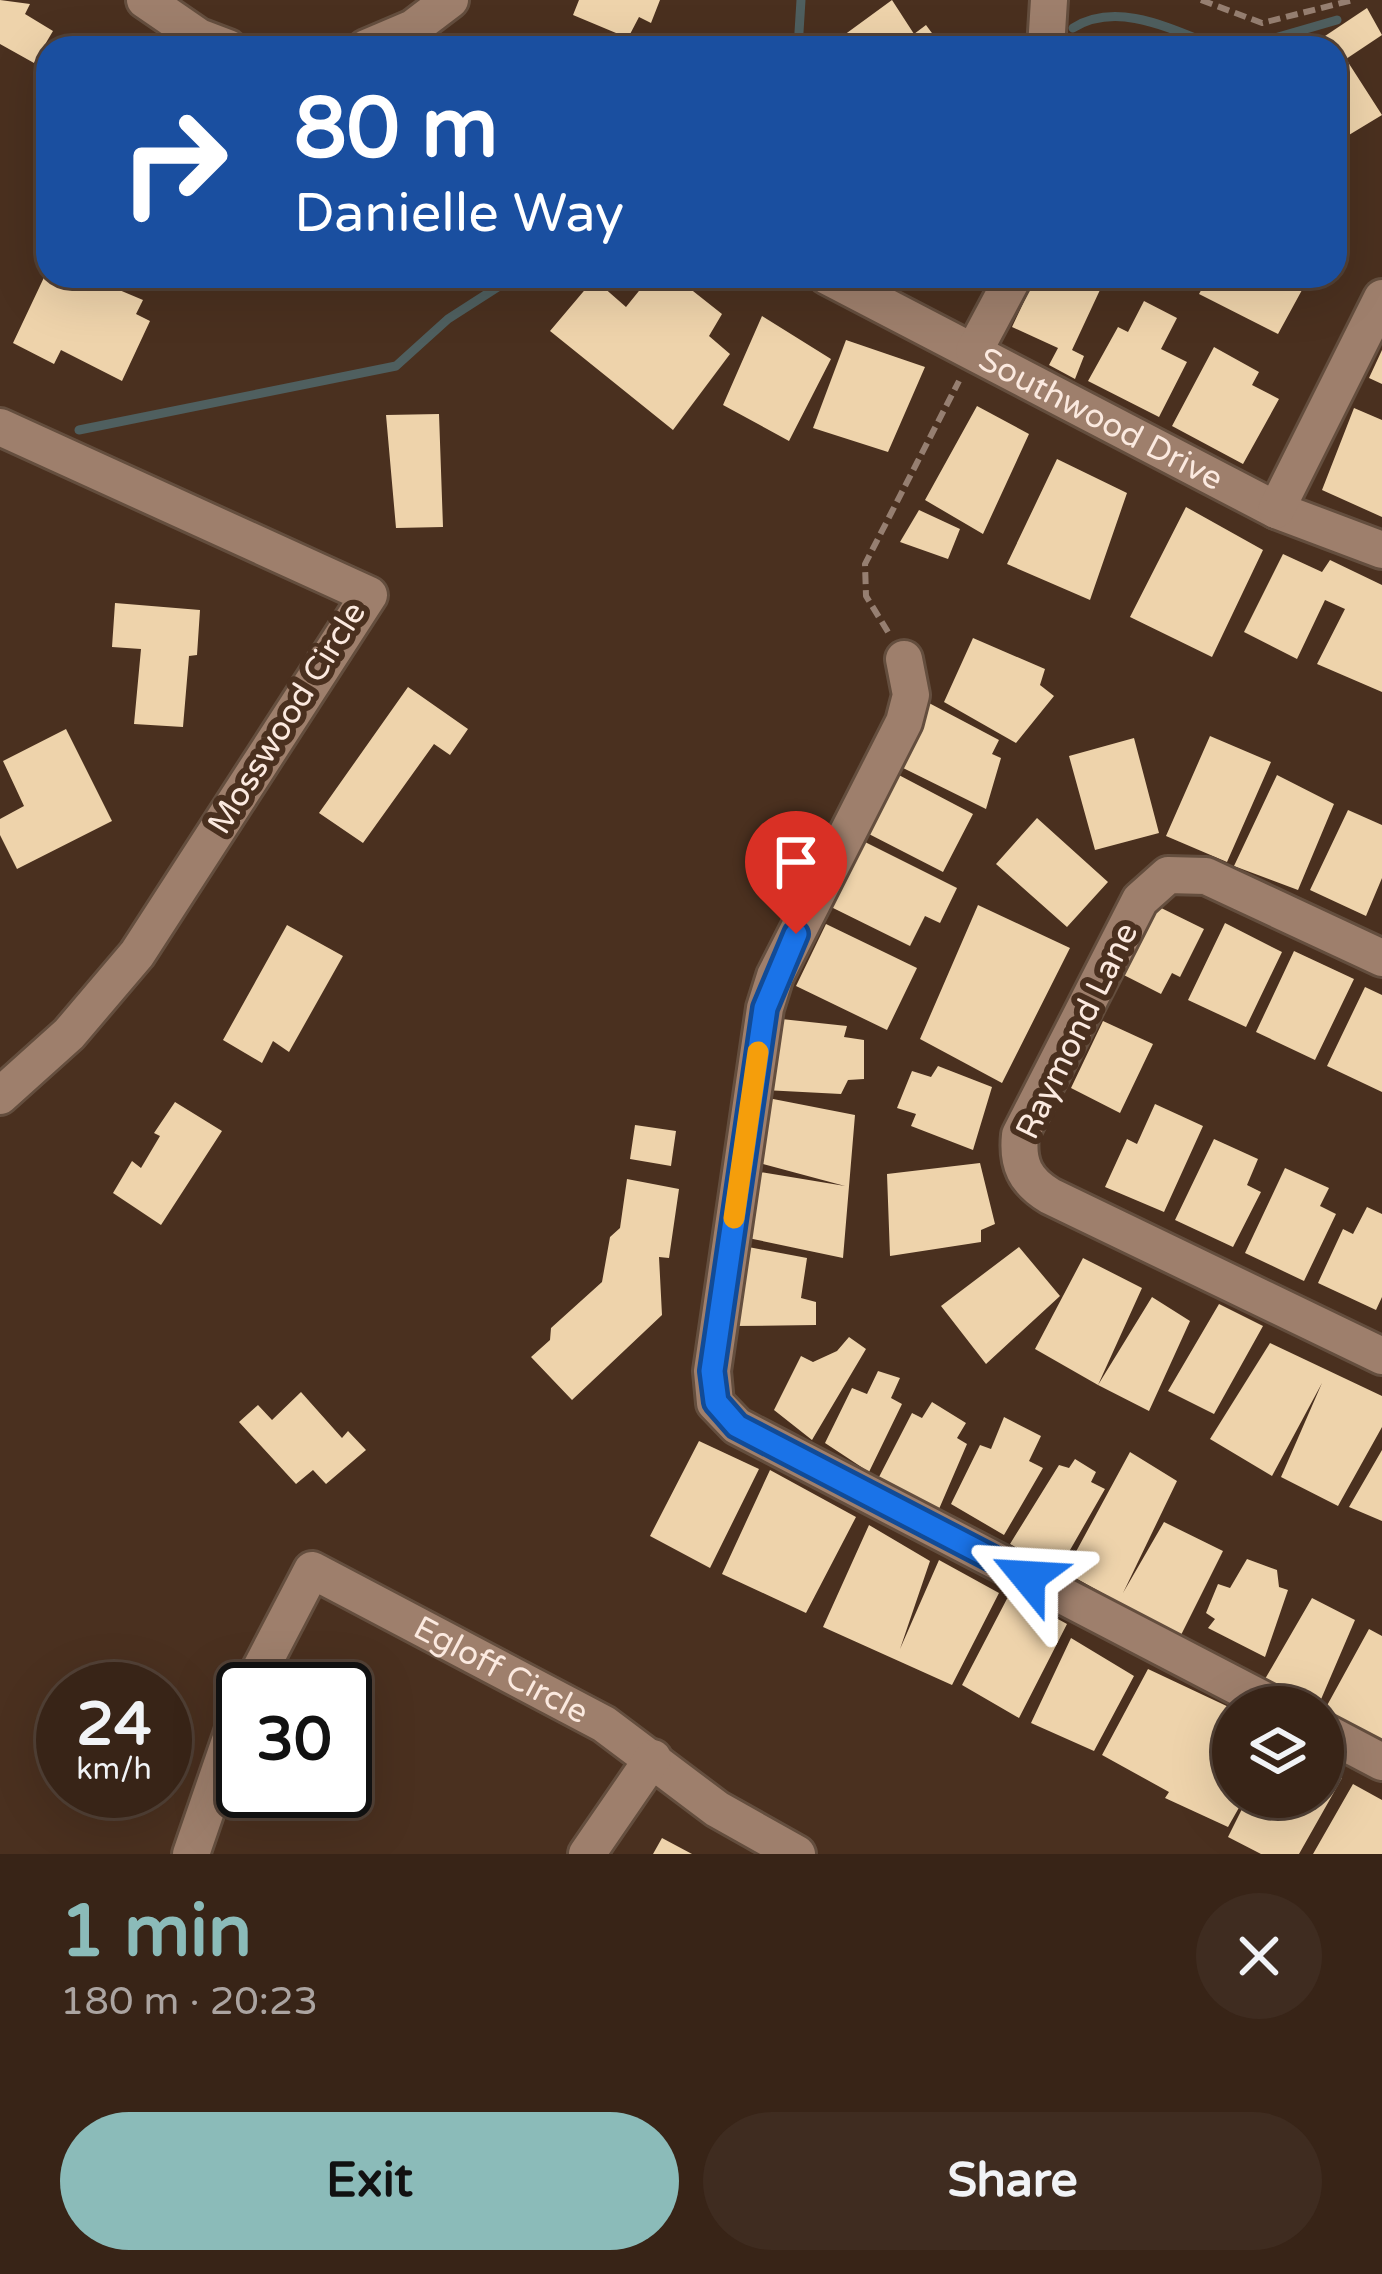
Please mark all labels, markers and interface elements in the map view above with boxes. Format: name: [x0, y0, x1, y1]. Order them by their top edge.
text: 80 m: [294, 79, 498, 180]
icon: right: [96, 84, 252, 240]
text: Danielle Way: [294, 181, 624, 246]
street label: Southwood Drive: [972, 339, 1230, 498]
street label: Mosswood Circle: [200, 595, 374, 841]
pin: [745, 811, 847, 934]
icon: arrive: [763, 829, 829, 895]
street label: Raymond Lane: [1008, 917, 1146, 1145]
position arrow: [965, 1514, 1091, 1640]
street label: Egloff Circle: [407, 1608, 595, 1732]
speed limit sign: 30: [216, 1662, 372, 1818]
map controls: [1212, 1686, 1344, 1818]
button: layers: [1212, 1686, 1344, 1818]
text: 24: [76, 1689, 152, 1761]
text: km/h: [76, 1751, 152, 1788]
text: 1 min: [60, 1889, 252, 1976]
button: close: [1196, 1893, 1322, 2019]
text: 180 m · 20:23: [60, 1978, 318, 2025]
button: Exit: [60, 2112, 679, 2250]
button: Share: [703, 2112, 1322, 2250]

